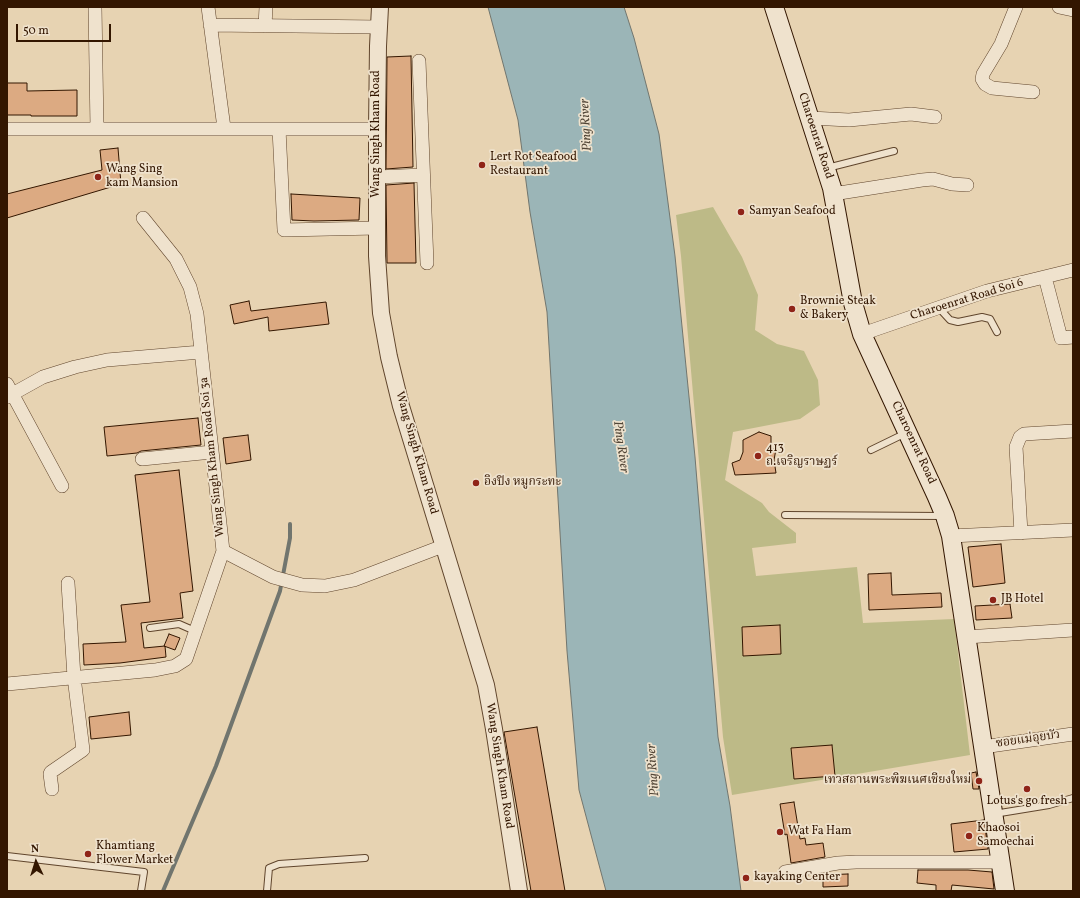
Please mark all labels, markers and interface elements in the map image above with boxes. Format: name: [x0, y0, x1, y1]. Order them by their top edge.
scale bar: [18, 16, 113, 42]
text: 50 m: [23, 23, 49, 39]
street label: Wang Singh Kham Road: [370, 70, 384, 198]
street label: Charoenrat Road: [794, 91, 836, 181]
water label: Ping River: [578, 98, 596, 152]
place label: Lert Rot Seafood Restaurant: [490, 151, 577, 179]
marker: Lert Rot Seafood Restaurant: [477, 160, 487, 170]
place label: Wang Sing kam Mansion: [106, 163, 178, 191]
marker: Wang Sing kam Mansion: [93, 172, 103, 182]
place label: Samyan Seafood: [749, 205, 836, 219]
marker: Samyan Seafood: [736, 207, 746, 217]
street label: Charoenrat Road Soi 6: [909, 276, 1025, 324]
place label: Brownie Steak & Bakery: [800, 295, 876, 323]
marker: Brownie Steak & Bakery: [787, 304, 797, 314]
street label: Wang Singh Kham Road Soi 3a: [197, 376, 229, 538]
street label: Wang Singh Kham Road: [392, 390, 440, 516]
street label: Charoenrat Road: [888, 399, 938, 487]
water label: Ping River: [609, 420, 631, 474]
place label: 413 ถ.เจริญราษฏร์: [766, 442, 837, 470]
marker: 413 ถ.เจริญราษฏร์: [753, 451, 763, 461]
place label: อิงปิง หมูกระทะ: [484, 476, 561, 490]
marker: อิงปิง หมูกระทะ: [471, 478, 481, 488]
place label: JB Hotel: [1001, 593, 1044, 607]
marker: JB Hotel: [988, 595, 998, 605]
street label: Wang Singh Kham Road: [482, 702, 516, 830]
street label: ซอยแม่อุยบัว: [995, 728, 1061, 752]
water label: Ping River: [644, 743, 664, 797]
place label: เทวสถานพระพิฆเนศเชียงใหม่: [824, 774, 971, 788]
marker: เทวสถานพระพิฆเนศเชียงใหม่: [974, 776, 984, 786]
marker: Lotus's go fresh: [1022, 784, 1032, 794]
place label: Lotus's go fresh: [987, 795, 1067, 809]
place label: Khaosoi Samoechai: [977, 822, 1034, 850]
place label: Wat Fa Ham: [788, 825, 852, 839]
marker: Wat Fa Ham: [775, 827, 785, 837]
marker: Khaosoi Samoechai: [964, 831, 974, 841]
place label: Khamtiang Flower Market: [96, 840, 173, 868]
north arrow: [16, 842, 56, 882]
text: N: [31, 842, 40, 857]
marker: Khamtiang Flower Market: [83, 849, 93, 859]
place label: kayaking Center: [754, 871, 840, 885]
marker: kayaking Center: [741, 873, 751, 883]

